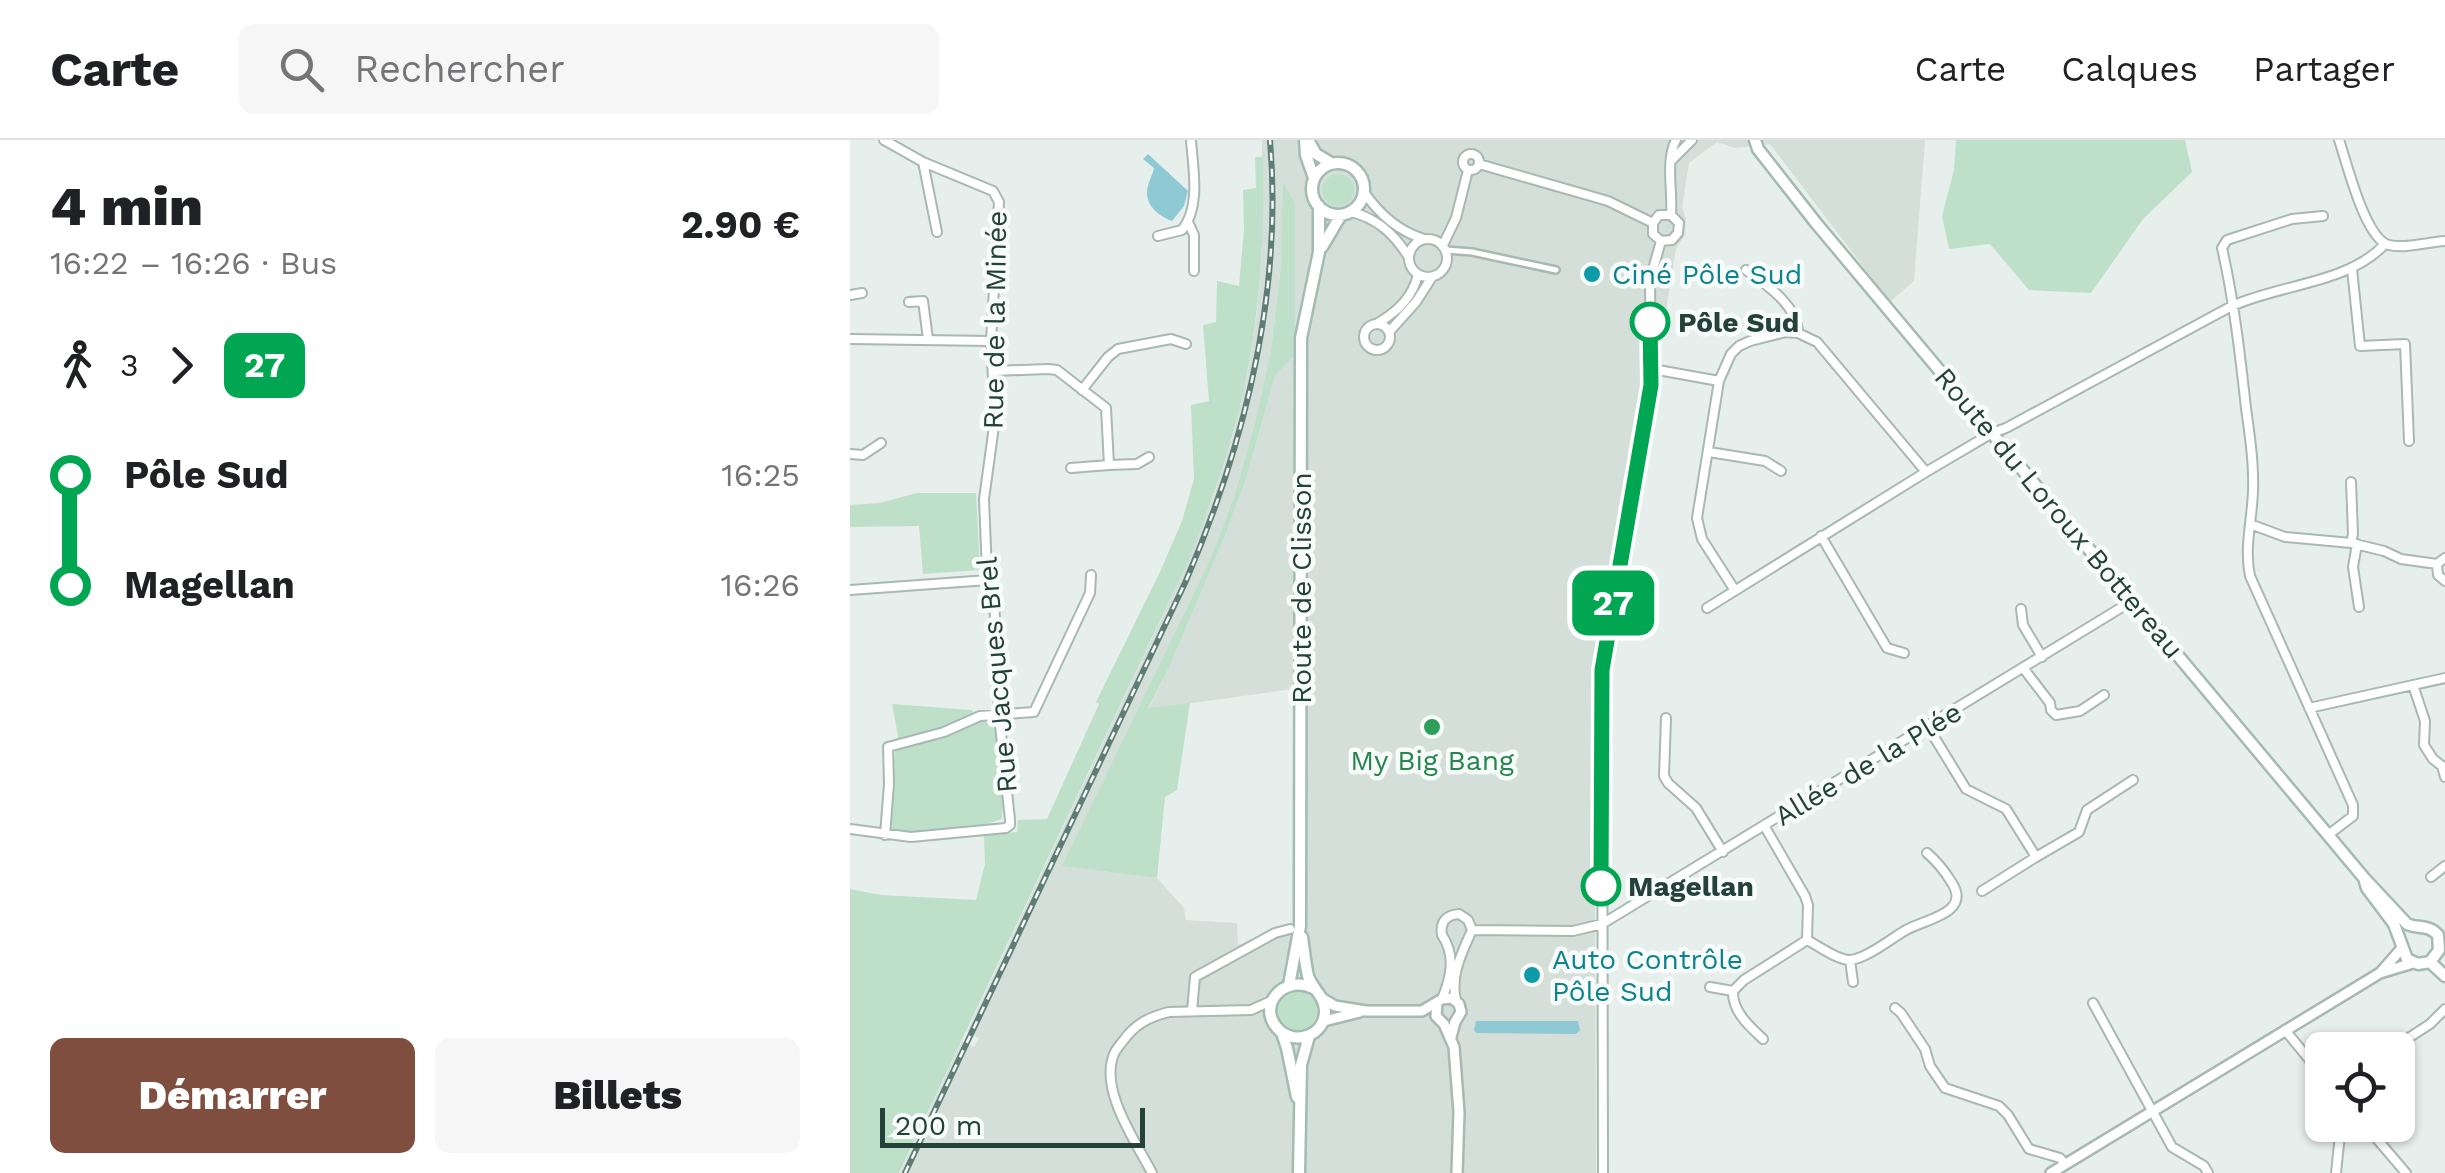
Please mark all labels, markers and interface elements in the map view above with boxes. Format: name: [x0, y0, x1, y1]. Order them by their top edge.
search box: [239, 24, 939, 114]
text: Carte: [50, 41, 179, 98]
icon: search: [274, 42, 329, 97]
text: Rechercher: [354, 47, 565, 91]
text: Carte: [1914, 48, 2006, 90]
text: Calques: [2061, 48, 2198, 90]
text: Partager: [2253, 48, 2395, 90]
text: 4 min: [50, 174, 203, 238]
text: 2.90 €: [681, 203, 800, 247]
street label: Rue de la Minée: [977, 210, 1013, 430]
text: 16:22 – 16:26 · Bus: [50, 244, 337, 282]
place label: Ciné Pôle Sud: [1612, 258, 1802, 291]
marker: Ciné Pôle Sud: [1581, 263, 1603, 285]
marker: Pôle Sud: [1631, 303, 1669, 341]
place label: Pôle Sud: [1678, 306, 1799, 339]
icon: walk: [50, 338, 105, 393]
icon: forward: [154, 338, 209, 393]
text: 27: [244, 344, 285, 386]
text: 3: [120, 346, 139, 384]
street label: Route du Loroux Bottereau: [1928, 361, 2190, 665]
text: Pôle Sud: [124, 453, 289, 497]
text: 16:25: [721, 456, 800, 494]
street label: Route de Clisson: [1285, 472, 1318, 704]
street label: Rue Jacques Brel: [970, 555, 1024, 794]
text: Magellan: [124, 563, 295, 607]
text: 16:26: [720, 566, 800, 604]
line badge: 27: [1568, 570, 1658, 636]
text: 27: [1592, 582, 1634, 624]
street label: Allée de la Plée: [1769, 695, 1967, 833]
marker: My Big Bang: [1421, 716, 1443, 738]
place label: My Big Bang: [1350, 744, 1514, 777]
marker: Magellan: [1582, 867, 1620, 905]
place label: Magellan: [1628, 870, 1754, 903]
place label: Auto Contrôle Pôle Sud: [1552, 943, 1743, 1008]
marker: Auto Contrôle Pôle Sud: [1521, 964, 1543, 986]
map controls: [2305, 1032, 2415, 1142]
button: locate: [2305, 1032, 2415, 1142]
button: Démarrer: [50, 1038, 415, 1153]
button: Billets: [435, 1038, 800, 1153]
scale bar: [880, 1103, 1145, 1148]
text: 200 m: [895, 1109, 982, 1142]

